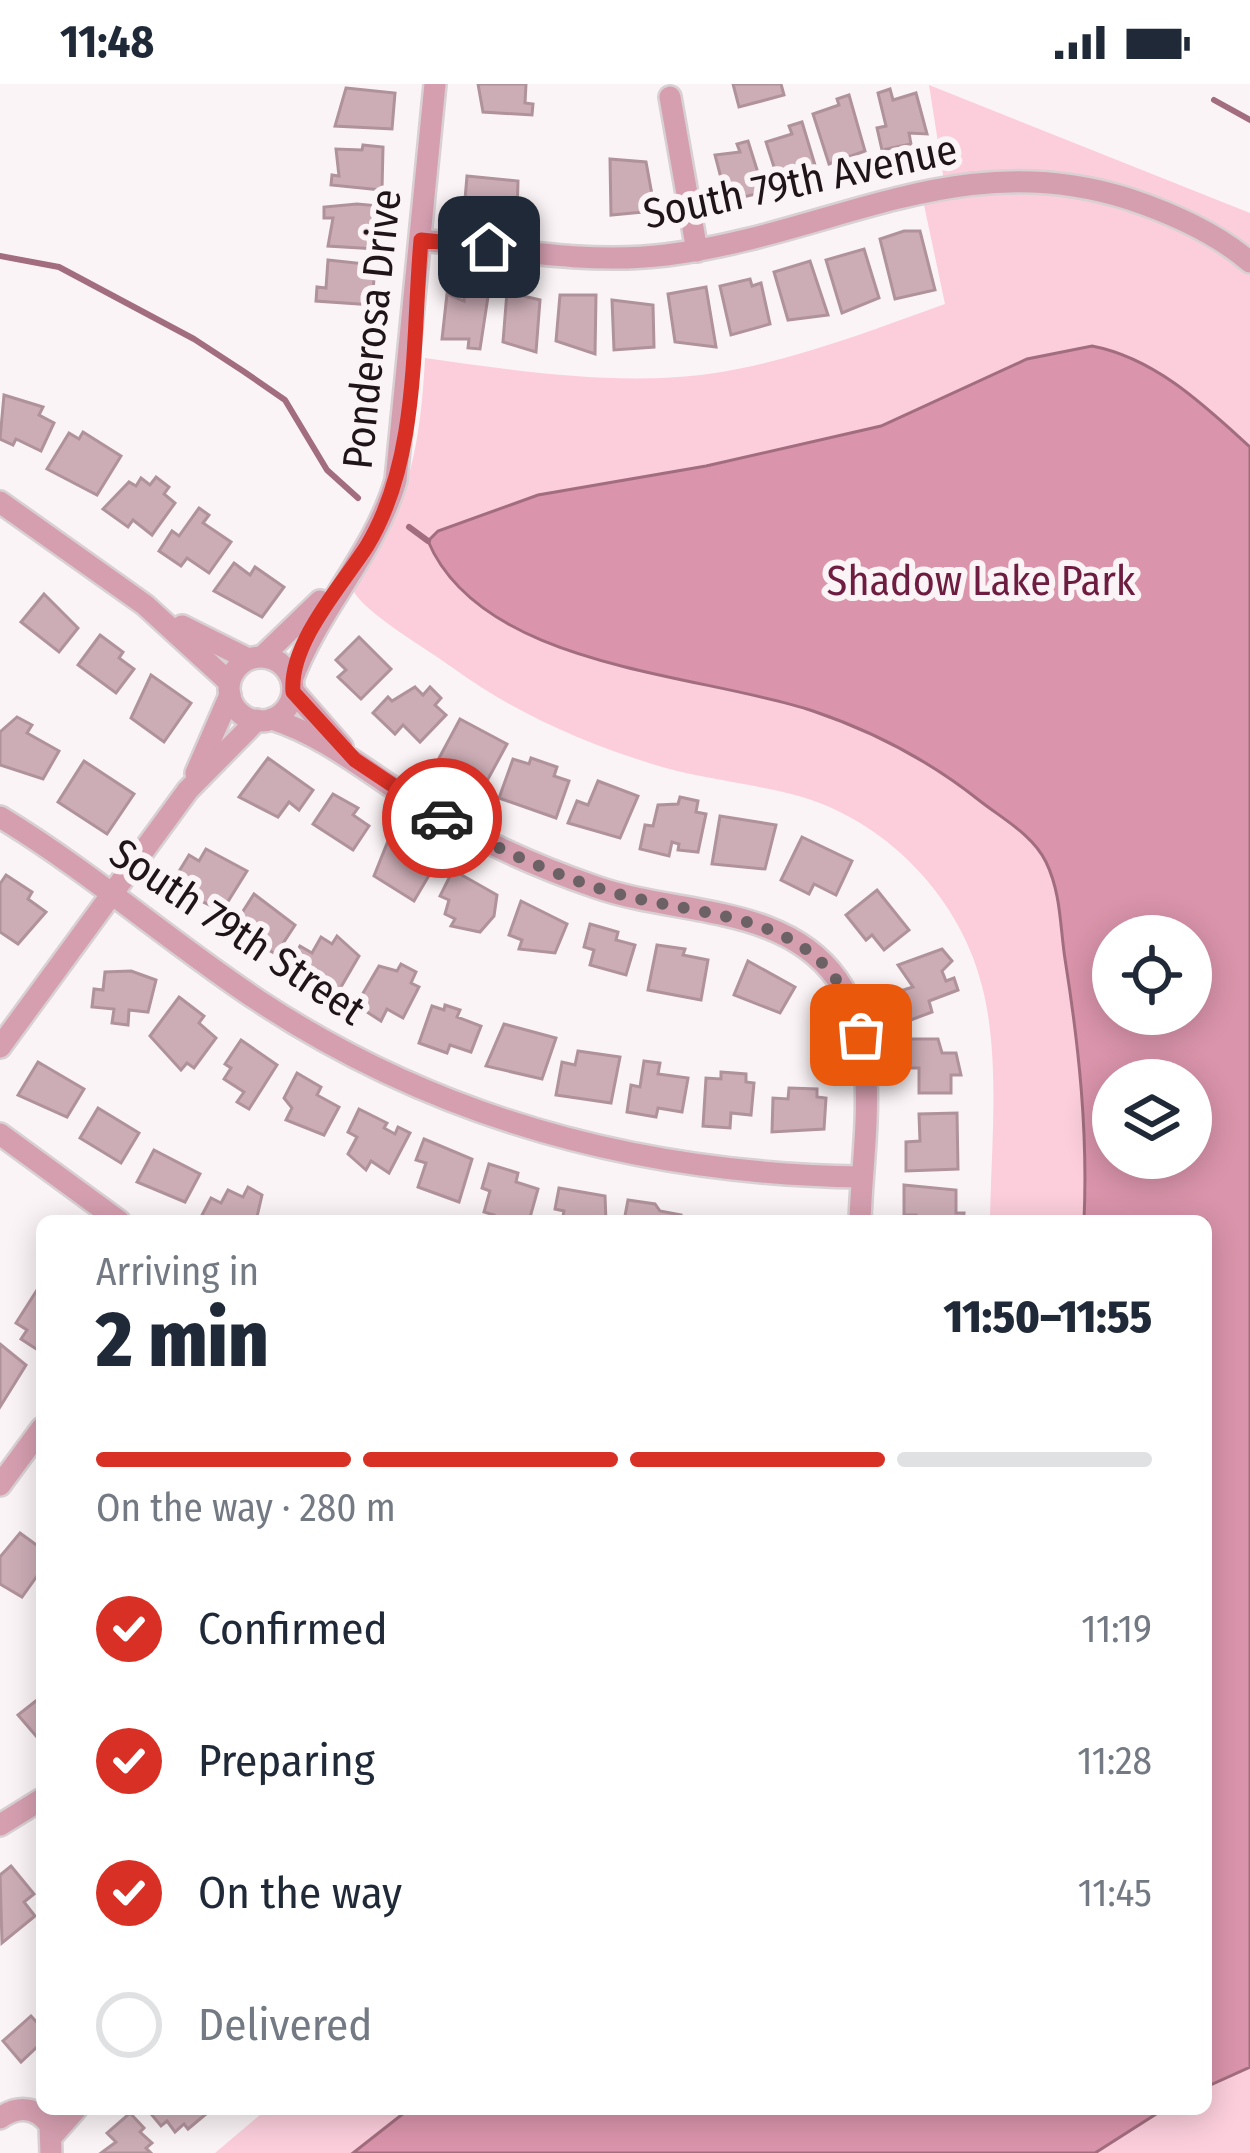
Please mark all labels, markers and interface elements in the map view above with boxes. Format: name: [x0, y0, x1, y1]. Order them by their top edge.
text: 11:48: [60, 15, 154, 69]
street label: South 79th Avenue: [639, 124, 962, 240]
street label: Ponderosa Drive: [332, 187, 412, 471]
pin: [438, 196, 540, 298]
icon: home: [456, 214, 522, 280]
park label: Shadow Lake Park: [827, 556, 1136, 606]
courier: [382, 758, 502, 878]
icon: car: [409, 785, 475, 851]
street label: South 79th Street: [101, 828, 375, 1036]
map controls: [1092, 915, 1212, 1179]
button: locate: [1092, 915, 1212, 1035]
pin: [810, 984, 912, 1086]
icon: bag: [828, 1002, 894, 1068]
button: layers: [1092, 1059, 1212, 1179]
text: Arriving in: [96, 1249, 259, 1295]
text: 11:50–11:55: [944, 1290, 1152, 1344]
text: 2 min: [96, 1293, 269, 1387]
text: On the way · 280 m: [96, 1485, 396, 1531]
icon: check: [96, 1596, 162, 1662]
text: Confirmed: [198, 1602, 388, 1656]
text: 11:19: [1081, 1606, 1152, 1652]
icon: check: [96, 1728, 162, 1794]
text: Preparing: [198, 1734, 375, 1788]
text: 11:28: [1077, 1738, 1152, 1784]
icon: check: [96, 1860, 162, 1926]
text: On the way: [198, 1866, 402, 1920]
text: 11:45: [1078, 1870, 1152, 1916]
text: Delivered: [198, 1998, 372, 2052]

